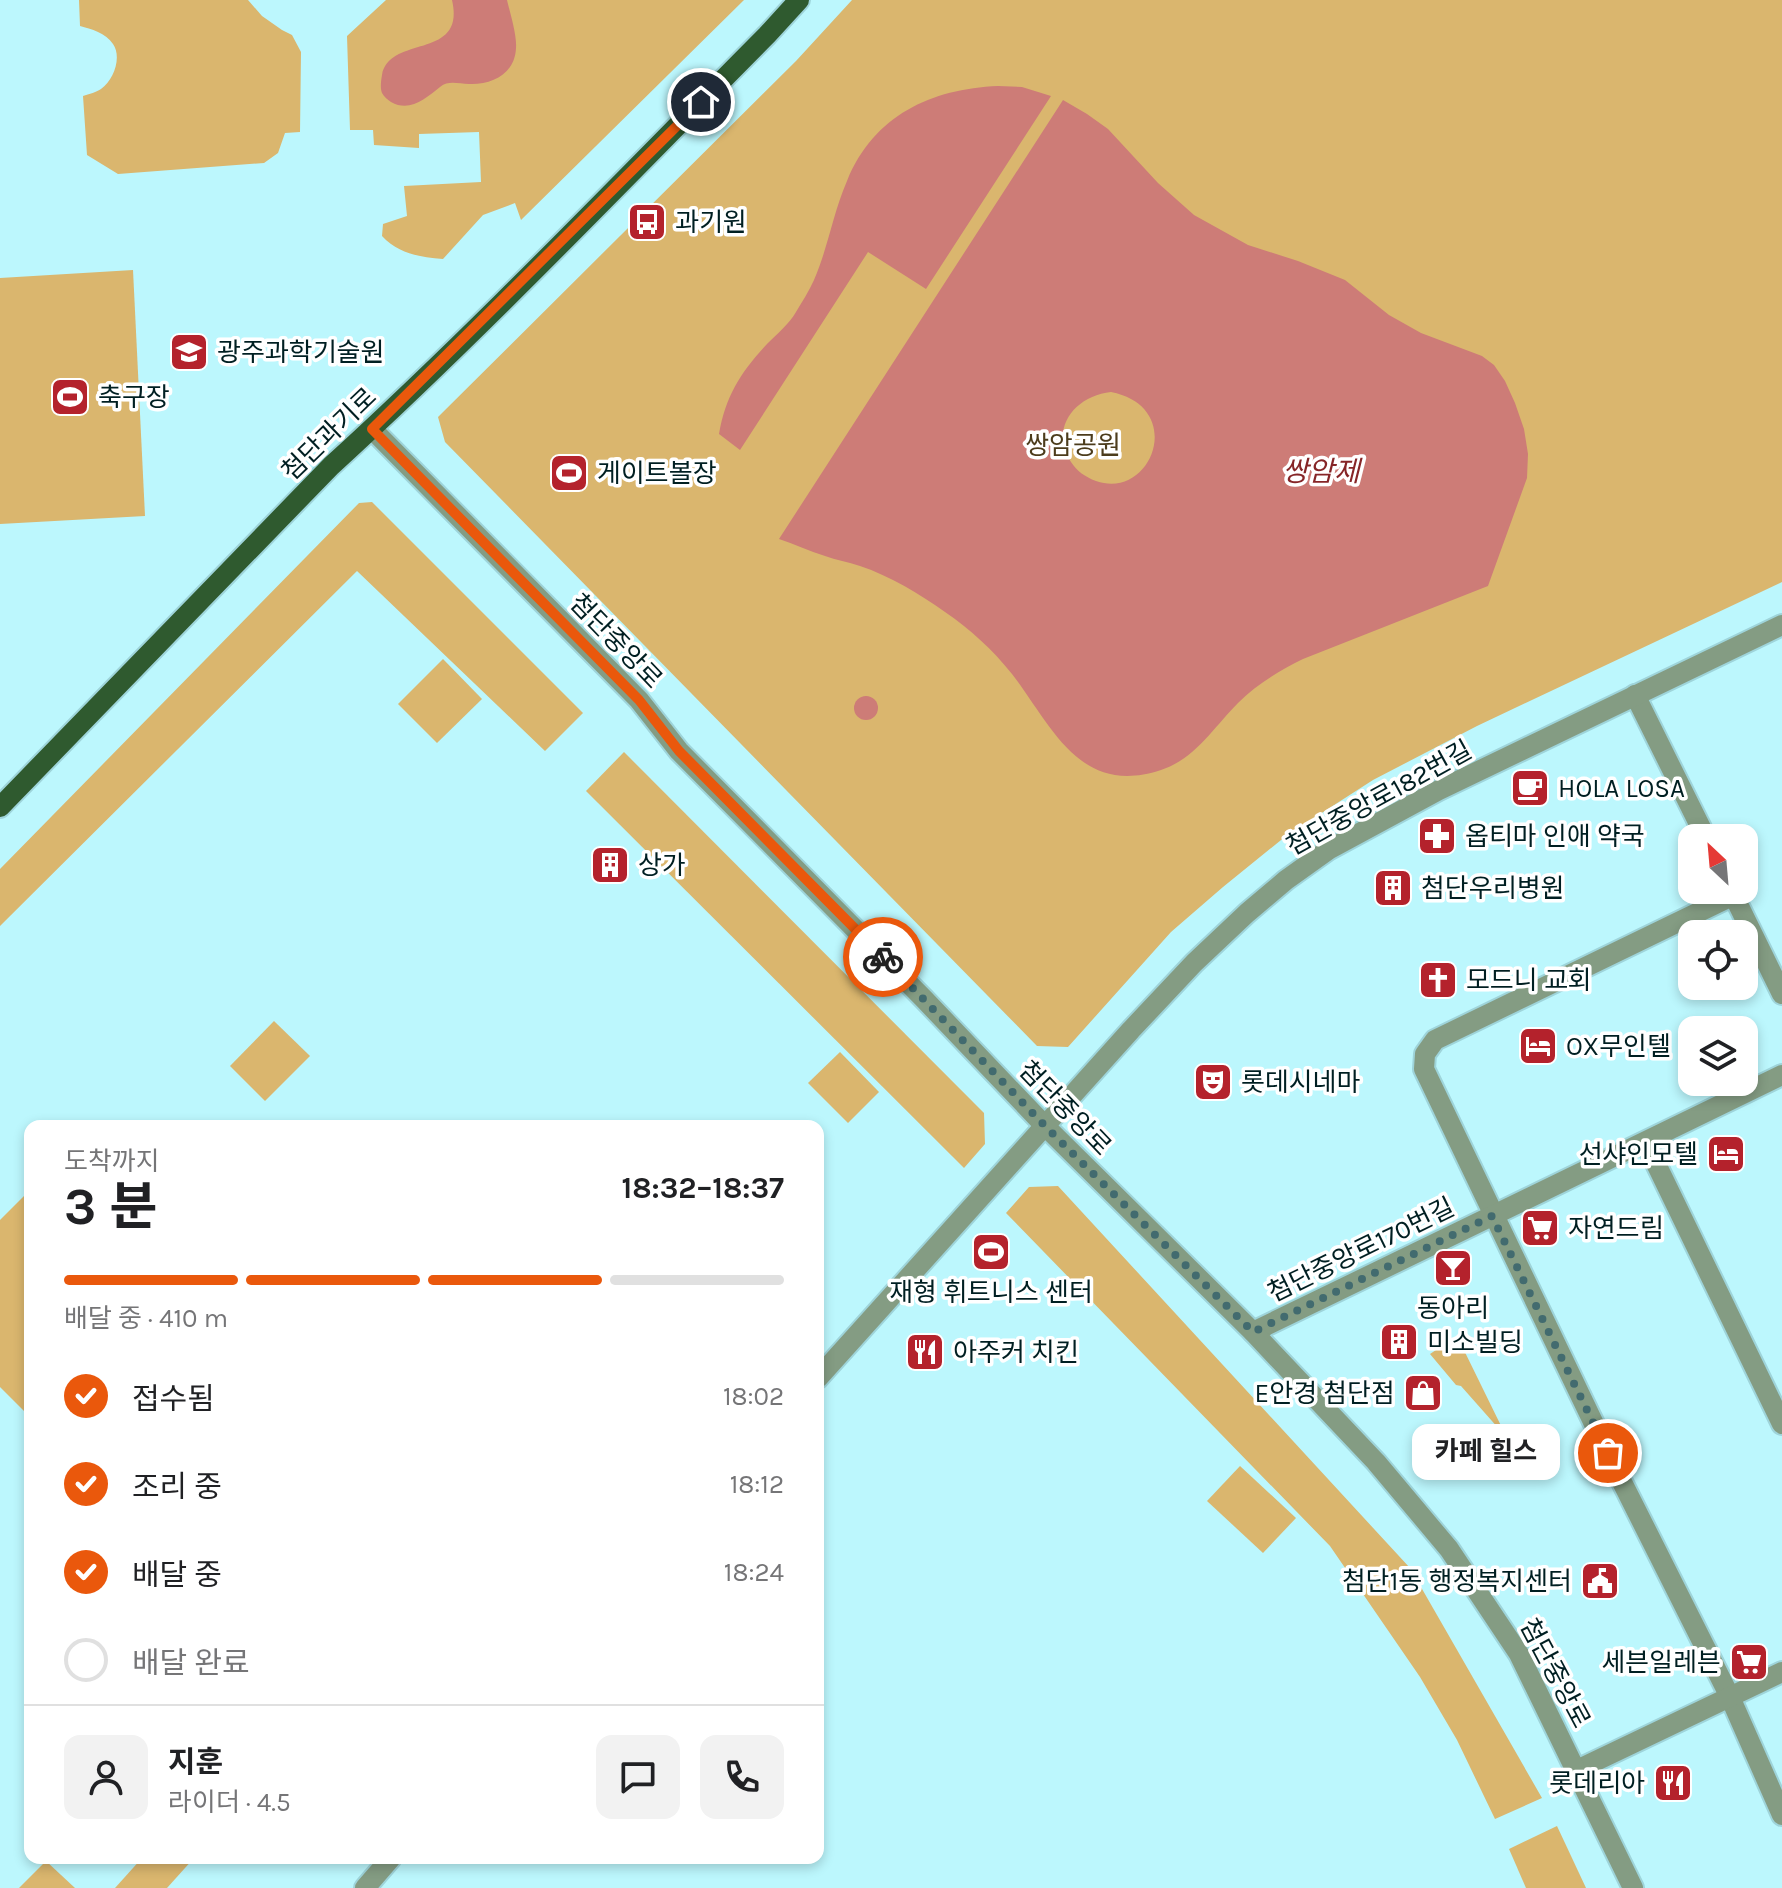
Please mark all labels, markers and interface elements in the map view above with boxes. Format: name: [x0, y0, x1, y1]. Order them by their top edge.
pin: [667, 68, 735, 136]
icon: home: [679, 80, 723, 124]
bus stop icon: 과기원: [626, 201, 668, 243]
place label: 과기원: [675, 207, 747, 238]
school or university icon: 광주과학기술원: [168, 331, 210, 373]
place label: 광주과학기술원: [217, 337, 384, 368]
sports icon: 축구장: [49, 376, 91, 418]
street label: 첨단과기로: [275, 381, 383, 487]
place label: 축구장: [98, 382, 170, 413]
park label: 쌍암공원: [1025, 430, 1121, 461]
sports icon: 게이트볼장: [548, 452, 590, 494]
water label: 쌍암제: [1282, 455, 1363, 488]
place label: 게이트볼장: [597, 458, 717, 489]
street label: 첨단중앙로: [563, 587, 669, 695]
street label: 첨단중앙로182번길: [1281, 734, 1477, 862]
cafe icon: HOLA LOSA: [1509, 767, 1551, 809]
place label: HOLA LOSA: [1558, 773, 1685, 804]
pharmacy icon: 옵티마 인애 약국: [1416, 815, 1458, 857]
place label: 옵티마 인애 약국: [1465, 821, 1645, 852]
north arrow: [1678, 824, 1758, 904]
map controls: [1678, 824, 1758, 1096]
building icon: 상가: [589, 844, 631, 886]
place label: 상가: [638, 850, 686, 881]
building icon: 첨단우리병원: [1372, 867, 1414, 909]
place label: 첨단우리병원: [1421, 873, 1565, 904]
courier: [843, 917, 923, 997]
button: locate: [1678, 920, 1758, 1000]
icon: bike: [861, 935, 905, 979]
church icon: 모드니 교회: [1417, 959, 1459, 1001]
place label: 모드니 교회: [1466, 965, 1592, 996]
button: layers: [1678, 1016, 1758, 1096]
hotel icon: OX무인텔: [1517, 1025, 1559, 1067]
place label: OX무인텔: [1566, 1031, 1671, 1062]
street label: 첨단중앙로: [1012, 1054, 1118, 1162]
theatre icon: 롯데시네마: [1192, 1061, 1234, 1103]
place label: 롯데시네마: [1241, 1067, 1361, 1098]
hotel icon: 선샤인모텔: [1705, 1133, 1747, 1175]
place label: 선샤인모텔: [1578, 1139, 1698, 1170]
text: 도착까지: [64, 1146, 160, 1177]
text: 18:32–18:37: [622, 1170, 784, 1206]
text: 3 분: [64, 1176, 157, 1237]
street label: 첨단중앙로170번길: [1263, 1191, 1459, 1309]
supermarket icon: 자연드림: [1519, 1207, 1561, 1249]
place label: 자연드림: [1568, 1213, 1664, 1244]
sports icon: 재형 휘트니스 센터: [970, 1231, 1012, 1273]
bar icon: 동아리: [1432, 1247, 1474, 1289]
place label: 재형 휘트니스 센터: [889, 1277, 1093, 1308]
place label: 동아리: [1417, 1293, 1489, 1324]
text: 배달 중 · 410 m: [64, 1303, 228, 1334]
building icon: 미소빌딩: [1378, 1321, 1420, 1363]
place label: 미소빌딩: [1427, 1327, 1523, 1358]
restaurant icon: 아주커 치킨: [904, 1331, 946, 1373]
place label: 아주커 치킨: [953, 1337, 1079, 1368]
shop icon: E안경 첨단점: [1402, 1372, 1444, 1414]
icon: check: [64, 1374, 108, 1418]
place label: E안경 첨단점: [1255, 1378, 1395, 1409]
text: 접수됨: [132, 1381, 215, 1417]
text: 18:02: [723, 1381, 784, 1412]
pin: [1574, 1419, 1642, 1487]
callout: 카페 힐스: [1412, 1425, 1560, 1481]
icon: bag: [1586, 1431, 1630, 1475]
text: 카페 힐스: [1435, 1436, 1537, 1467]
icon: check: [64, 1462, 108, 1506]
text: 조리 중: [132, 1469, 222, 1505]
text: 18:12: [730, 1469, 784, 1500]
icon: check: [64, 1550, 108, 1594]
text: 배달 중: [132, 1557, 222, 1593]
text: 18:24: [724, 1557, 784, 1588]
public building icon: 첨단1동 행정복지센터: [1579, 1560, 1621, 1602]
place label: 첨단1동 행정복지센터: [1342, 1566, 1572, 1597]
street label: 첨단중앙로: [1513, 1613, 1597, 1733]
supermarket icon: 세븐일레븐: [1728, 1641, 1770, 1683]
text: 배달 완료: [132, 1645, 250, 1681]
place label: 세븐일레븐: [1601, 1647, 1721, 1678]
button: person: [64, 1735, 148, 1819]
button: chat: [596, 1735, 680, 1819]
button: phone: [700, 1735, 784, 1819]
text: 지훈: [168, 1744, 223, 1780]
restaurant icon: 롯데리아: [1652, 1762, 1694, 1804]
place label: 롯데리아: [1549, 1768, 1645, 1799]
text: 라이더 · 4.5: [168, 1787, 291, 1818]

